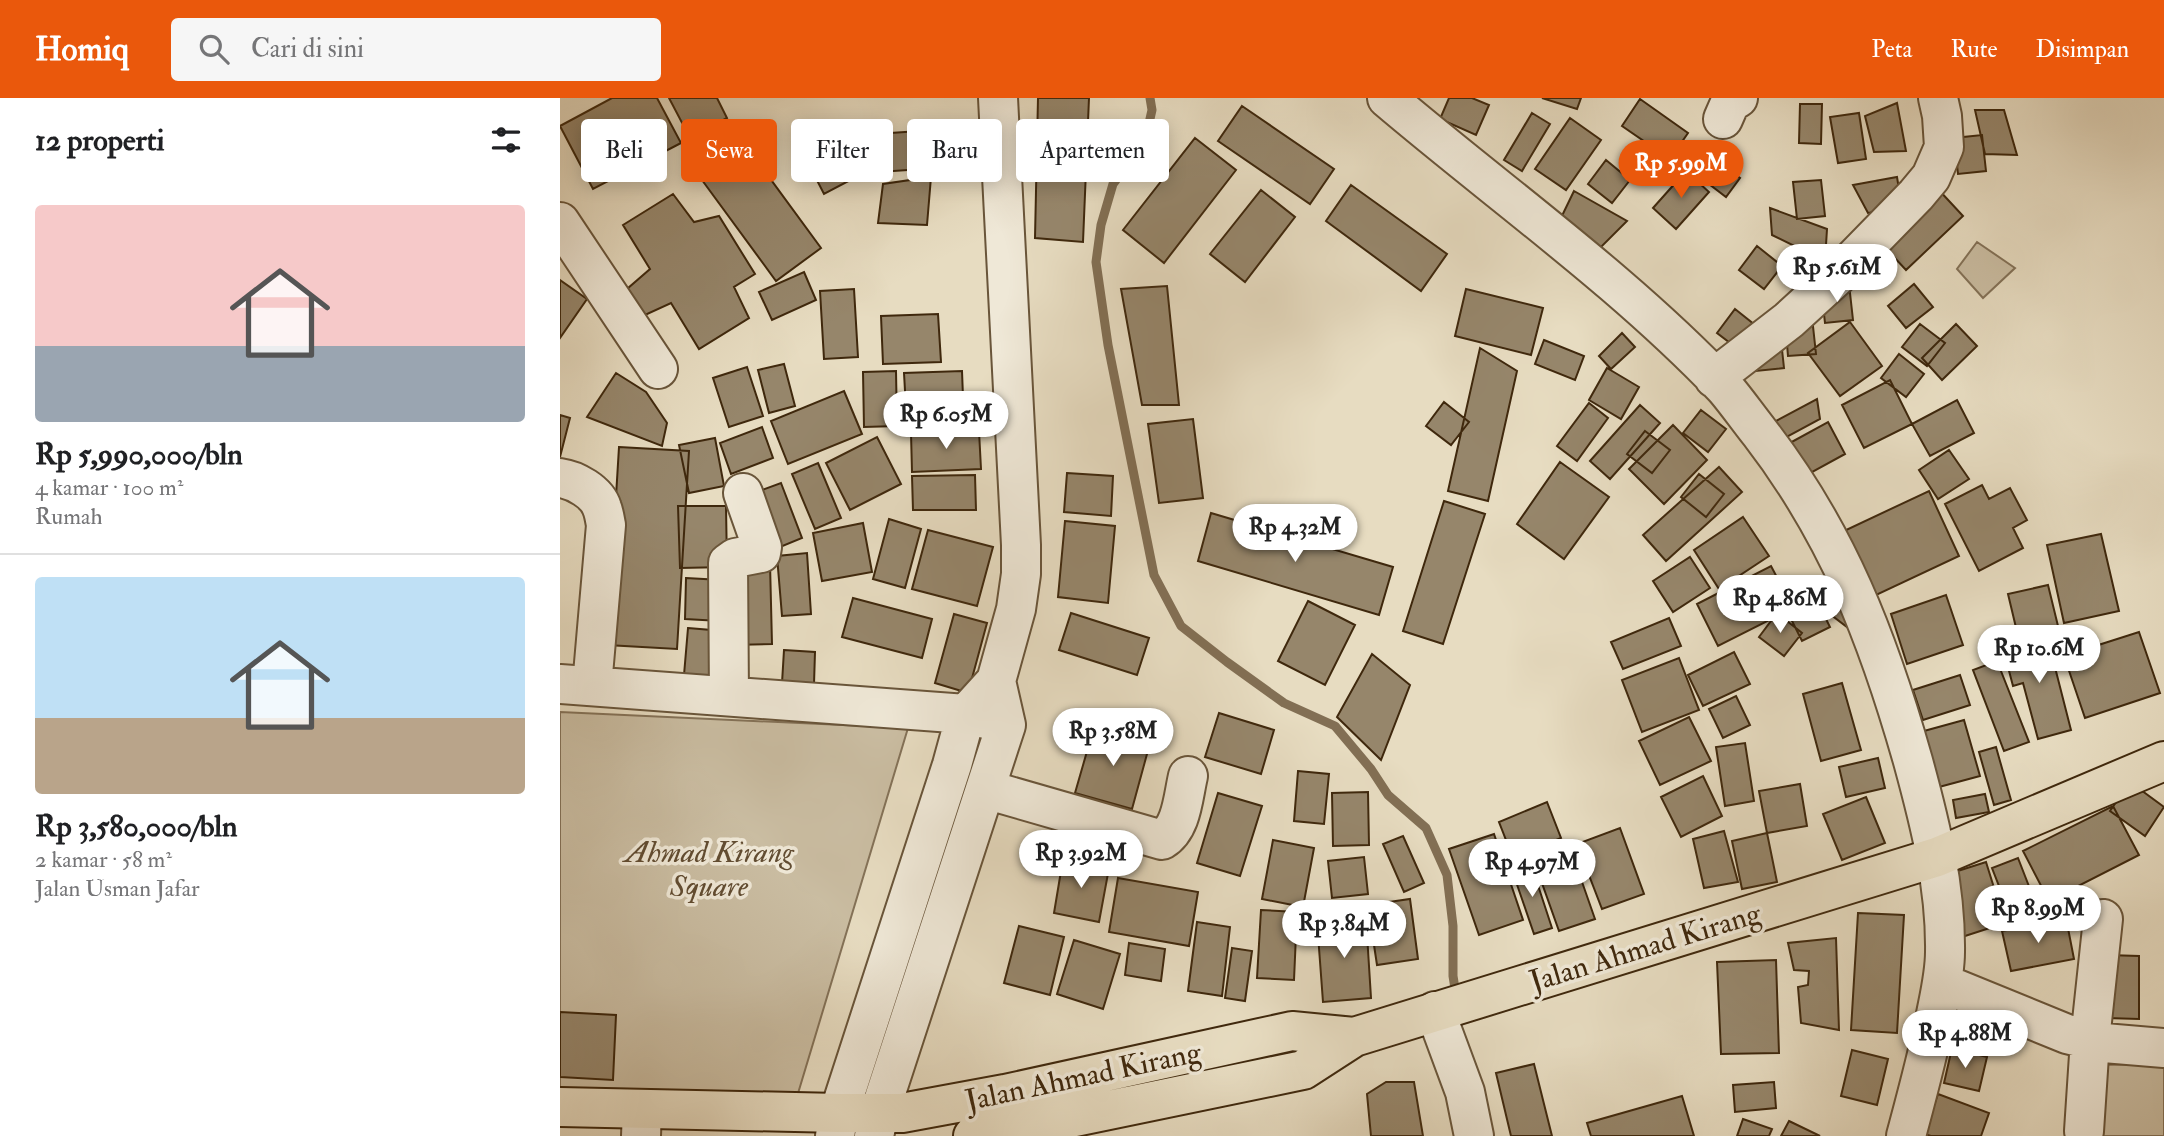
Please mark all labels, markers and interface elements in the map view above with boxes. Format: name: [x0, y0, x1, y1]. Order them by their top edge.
search box: [171, 18, 661, 81]
text: Homiq: [35, 29, 129, 70]
icon: search: [195, 30, 233, 68]
text: Cari di sini: [251, 33, 364, 65]
text: Peta: [1871, 34, 1912, 65]
text: Rute: [1950, 34, 1998, 65]
text: Disimpan: [2036, 34, 2129, 65]
chip: Beli: [581, 119, 667, 182]
chip: Sewa: [681, 119, 777, 182]
chip: Filter: [791, 119, 893, 182]
chip: Baru: [907, 119, 1002, 182]
chip: Apartemen: [1016, 119, 1169, 182]
icon: filters: [487, 121, 525, 159]
text: 12 properti: [35, 122, 164, 159]
pin: Rp 5.99M: [1609, 140, 1753, 200]
text: Rp 5.99M: [1635, 148, 1727, 177]
pin: Rp 5.61M: [1765, 244, 1909, 304]
icon: home: [217, 250, 343, 376]
text: Rp 5.61M: [1792, 252, 1882, 281]
pin: Rp 6.05M: [874, 392, 1018, 451]
text: Rp 6.05M: [899, 399, 993, 428]
text: Rp 5,990,000/bln: [35, 436, 243, 473]
text: 4 kamar · 100 m²: [35, 473, 183, 502]
text: Rumah: [35, 502, 103, 531]
pin: Rp 4.32M: [1223, 504, 1367, 564]
text: Rp 4.32M: [1248, 512, 1342, 541]
pin: Rp 4.86M: [1708, 575, 1852, 635]
text: Rp 4.86M: [1733, 583, 1827, 612]
icon: home: [217, 622, 343, 748]
pin: Rp 10.6M: [1967, 626, 2111, 685]
text: Rp 10.6M: [1993, 633, 2085, 662]
pin: Rp 3.58M: [1041, 708, 1185, 768]
text: Rp 3.58M: [1068, 716, 1158, 745]
text: Rp 3,580,000/bln: [35, 808, 238, 845]
pin: Rp 3.92M: [1009, 830, 1153, 890]
park label: Ahmad Kirang Square: [622, 834, 795, 905]
text: Rp 3.92M: [1035, 838, 1127, 867]
pin: Rp 4.97M: [1460, 840, 1604, 899]
text: 2 kamar · 58 m²: [35, 845, 172, 874]
text: Rp 4.97M: [1485, 847, 1579, 876]
text: Jalan Usman Jafar: [35, 874, 200, 903]
pin: Rp 8.99M: [1966, 886, 2110, 945]
text: Rp 8.99M: [1991, 893, 2085, 922]
street label: Jalan Ahmad Kirang: [1524, 894, 1766, 1001]
pin: Rp 3.84M: [1272, 900, 1416, 960]
text: Rp 3.84M: [1298, 908, 1390, 937]
pin: Rp 4.88M: [1893, 1010, 2037, 1070]
text: Rp 4.88M: [1918, 1018, 2012, 1047]
street label: Jalan Ahmad Kirang: [961, 1033, 1205, 1120]

